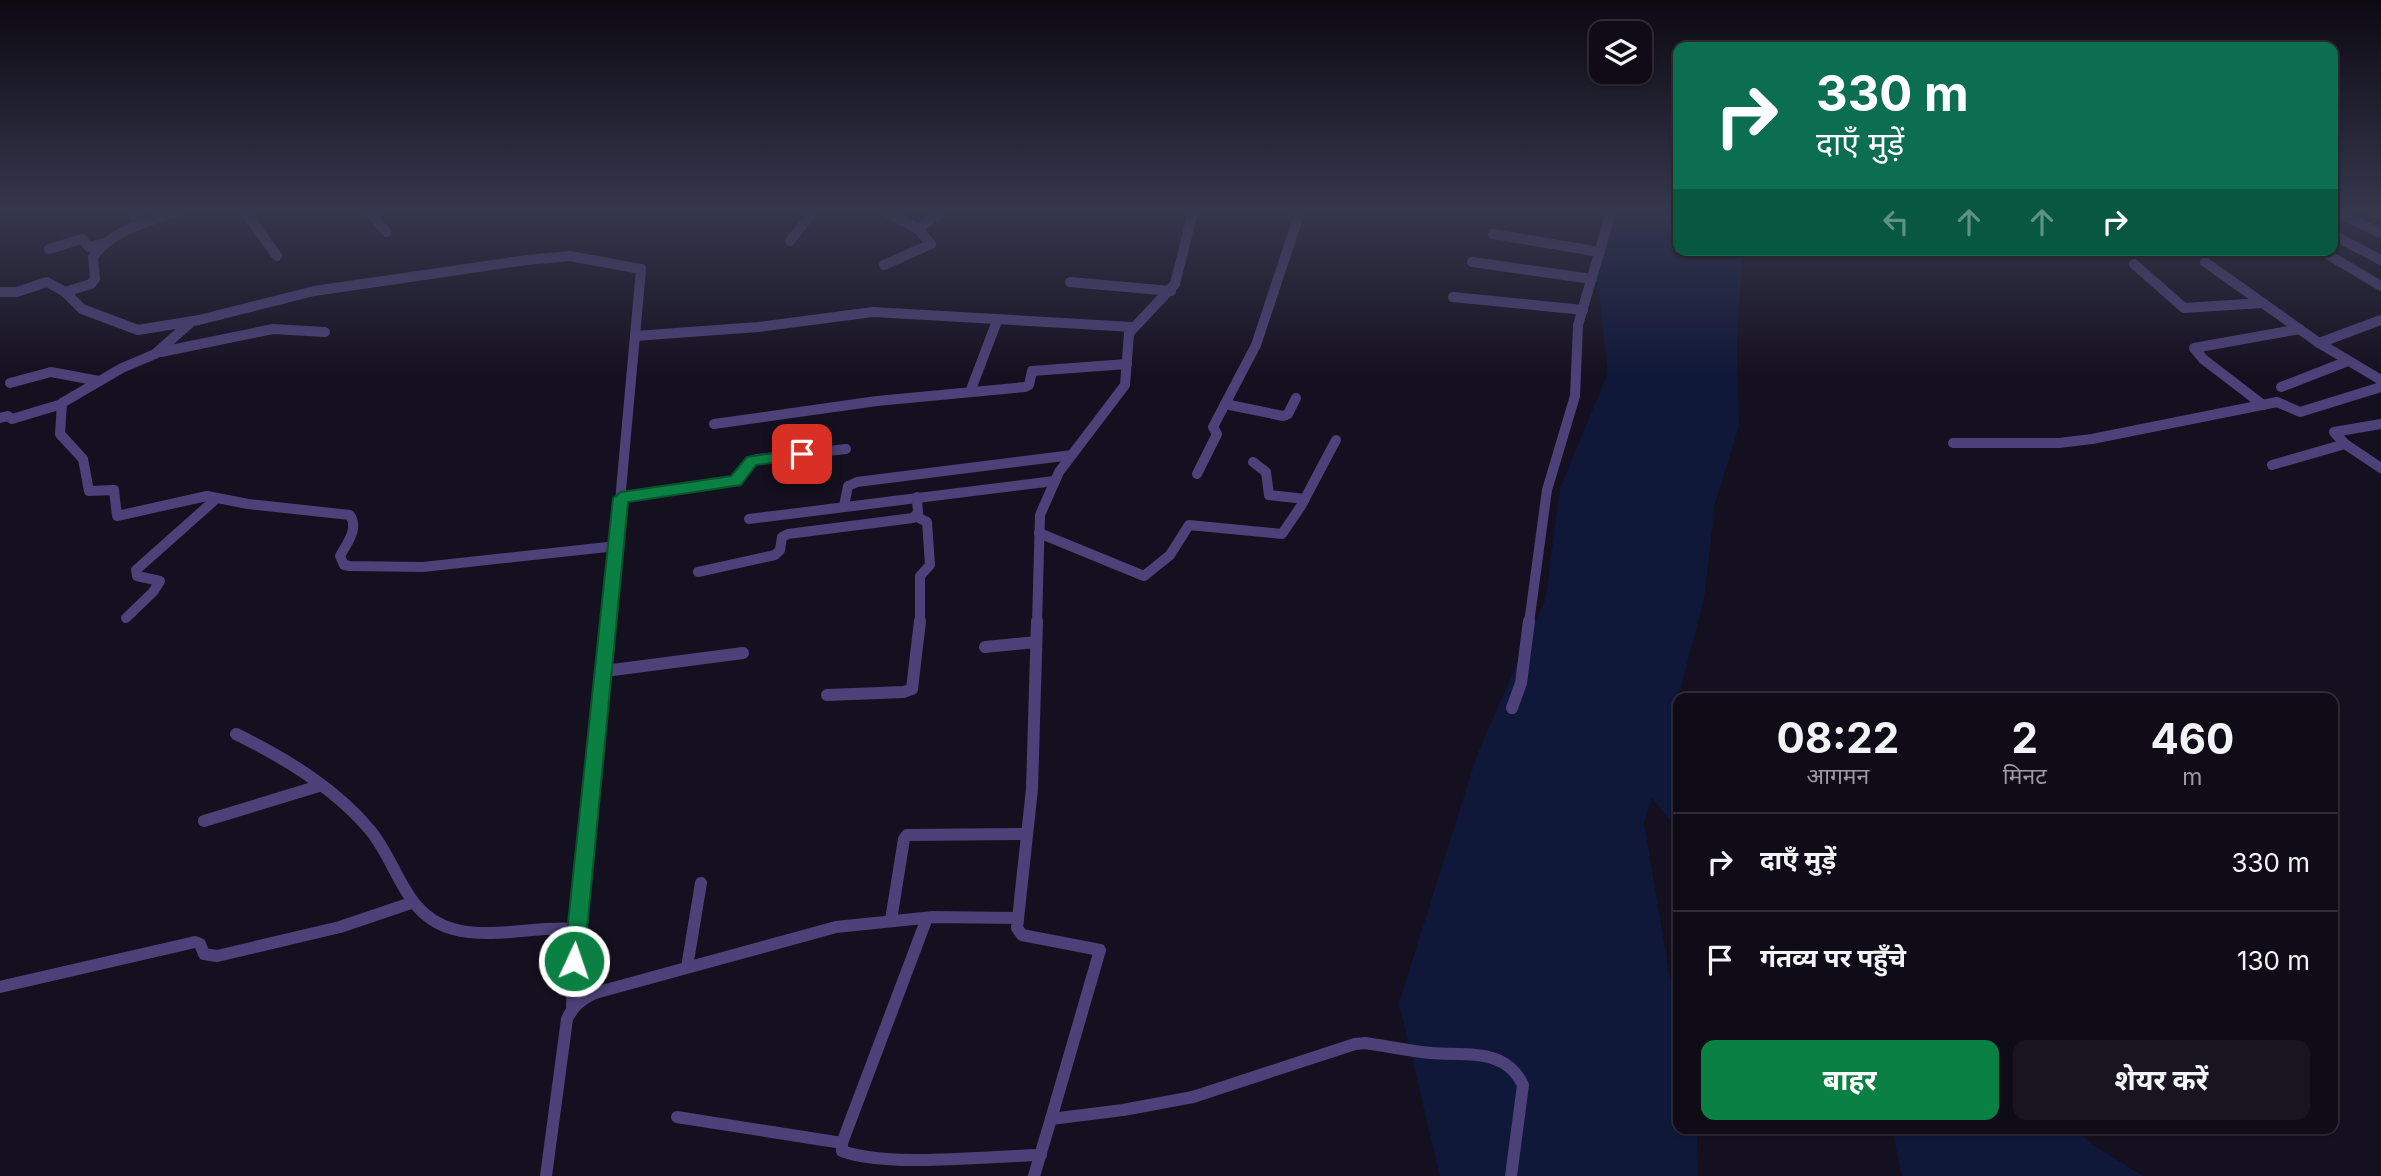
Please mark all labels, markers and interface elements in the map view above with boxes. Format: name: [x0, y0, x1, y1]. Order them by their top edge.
map controls: [1589, 21, 1652, 84]
button: layers: [1589, 21, 1652, 84]
text: 330 m: [1816, 64, 1969, 123]
icon: right: [1701, 70, 1792, 161]
text: दाएँ मुड़ें: [1816, 124, 1904, 163]
icon: left: [1877, 203, 1915, 241]
icon: ahead: [1950, 203, 1988, 241]
icon: ahead: [2023, 203, 2061, 241]
icon: right: [2096, 203, 2134, 241]
pin: [772, 424, 832, 484]
icon: arrive: [783, 435, 821, 473]
text: 08:22: [1777, 712, 1899, 763]
text: 2: [2012, 712, 2038, 763]
text: 460: [2150, 713, 2234, 764]
text: आगमन: [1806, 762, 1869, 790]
text: मिनट: [2003, 762, 2047, 790]
text: m: [2182, 763, 2203, 791]
icon: right: [1701, 843, 1739, 881]
text: दाएँ मुड़ें: [1760, 844, 1836, 875]
text: 330 m: [2231, 847, 2310, 878]
position arrow: [537, 924, 611, 998]
icon: arrive: [1701, 941, 1739, 979]
text: गंतव्य पर पहुँचे: [1760, 942, 1906, 973]
text: 130 m: [2237, 945, 2310, 976]
button: बाहर: [1701, 1040, 1999, 1120]
button: शेयर करें: [2013, 1040, 2310, 1120]

